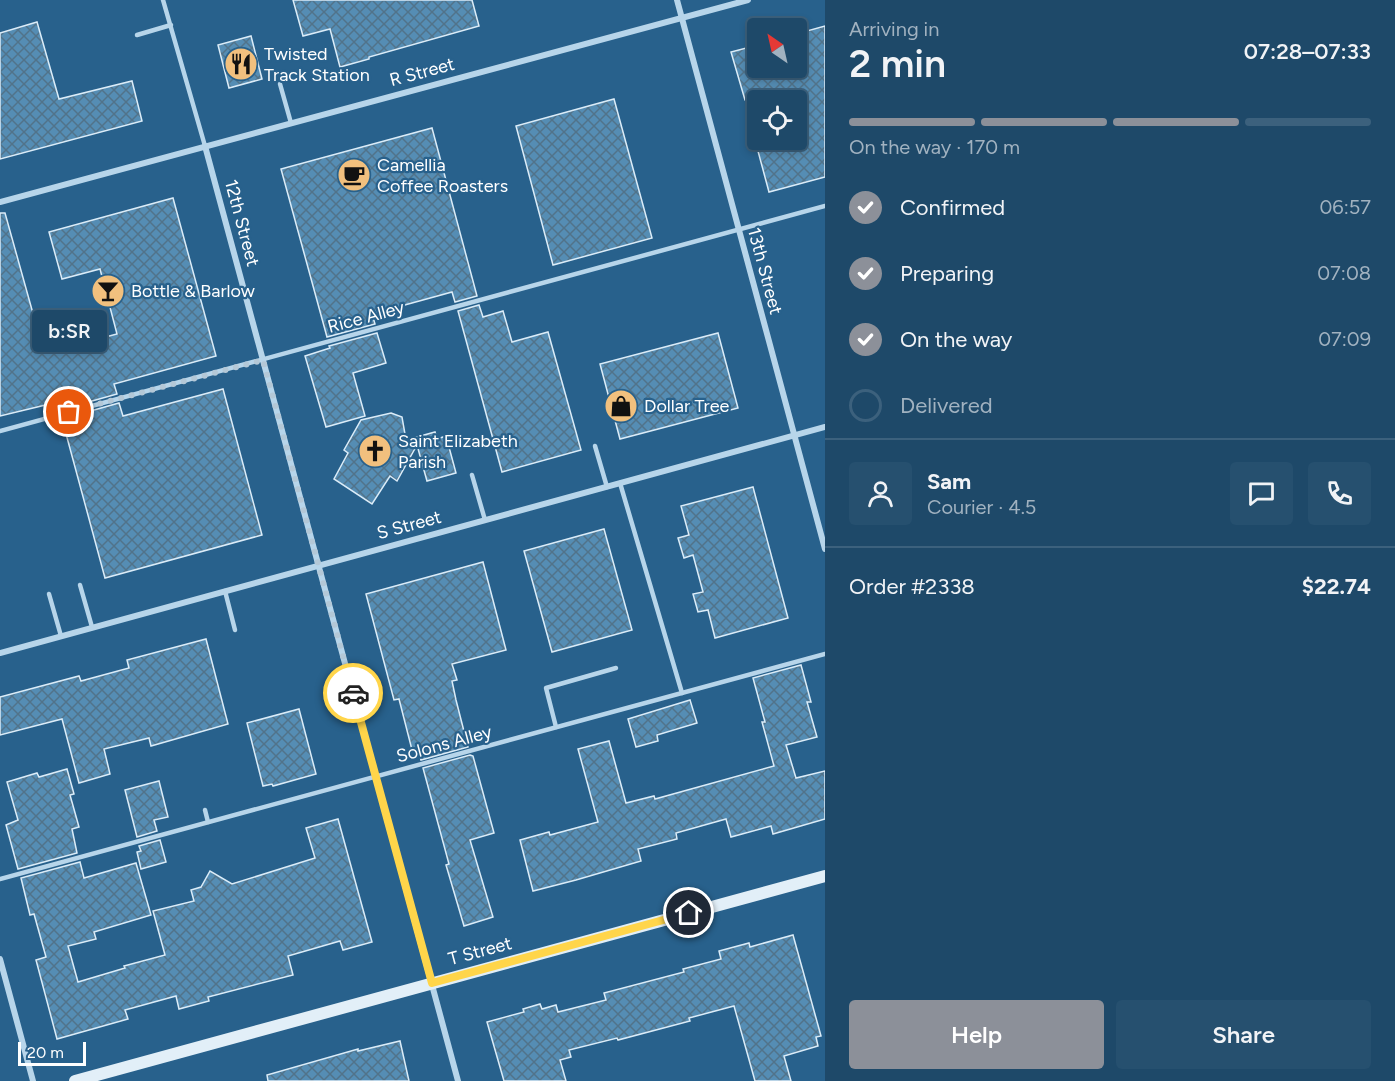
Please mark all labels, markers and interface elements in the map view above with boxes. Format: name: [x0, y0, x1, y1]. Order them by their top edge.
text: Arriving in: [849, 17, 939, 41]
north arrow: [747, 18, 807, 78]
map controls: [747, 18, 807, 150]
text: 07:28–07:33: [1244, 38, 1371, 65]
text: 2 min: [849, 40, 946, 87]
place label: Twisted Track Station: [264, 43, 370, 86]
restaurant icon: Twisted Track Station: [223, 46, 259, 82]
street label: R Street: [387, 53, 457, 91]
button: locate: [747, 90, 807, 150]
text: On the way · 170 m: [849, 135, 1020, 159]
place label: Camellia Coffee Roasters: [377, 154, 508, 197]
cafe icon: Camellia Coffee Roasters: [336, 157, 372, 193]
street label: 12th Street: [220, 177, 264, 269]
icon: check: [849, 191, 882, 224]
text: Confirmed: [900, 194, 1005, 221]
text: 06:57: [1320, 195, 1371, 219]
street label: 13th Street: [743, 225, 787, 317]
icon: check: [849, 257, 882, 290]
text: Preparing: [900, 260, 994, 287]
text: 07:08: [1317, 261, 1371, 285]
bar icon: Bottle & Barlow: [90, 273, 126, 309]
place label: Bottle & Barlow: [131, 280, 255, 302]
street label: Rice Alley: [325, 296, 407, 338]
callout: b:SR: [32, 310, 106, 352]
text: b:SR: [48, 319, 91, 343]
icon: check: [849, 323, 882, 356]
text: On the way: [900, 326, 1012, 353]
text: 07:09: [1318, 327, 1371, 351]
pin: [43, 386, 94, 437]
shop icon: Dollar Tree: [603, 388, 639, 424]
text: Delivered: [900, 392, 993, 419]
icon: bag: [52, 395, 85, 428]
place label: Dollar Tree: [644, 395, 729, 417]
place label: Saint Elizabeth Parish: [398, 430, 518, 473]
church icon: Saint Elizabeth Parish: [357, 433, 393, 469]
button: person: [849, 462, 912, 525]
button: chat: [1230, 462, 1293, 525]
button: phone: [1308, 462, 1371, 525]
text: Sam: [927, 468, 971, 495]
text: Courier · 4.5: [927, 495, 1036, 519]
street label: S Street: [374, 506, 444, 544]
text: Order #2338: [849, 573, 975, 600]
text: $22.74: [1302, 573, 1371, 600]
courier: [323, 663, 383, 723]
icon: car: [337, 677, 370, 710]
street label: Solons Alley: [394, 721, 495, 767]
pin: [663, 887, 714, 938]
icon: home: [672, 896, 705, 929]
street label: T Street: [446, 932, 514, 970]
button: Help: [849, 1000, 1104, 1069]
button: Share: [1116, 1000, 1371, 1069]
scale bar: [18, 1039, 86, 1066]
text: 20 m: [27, 1043, 64, 1062]

